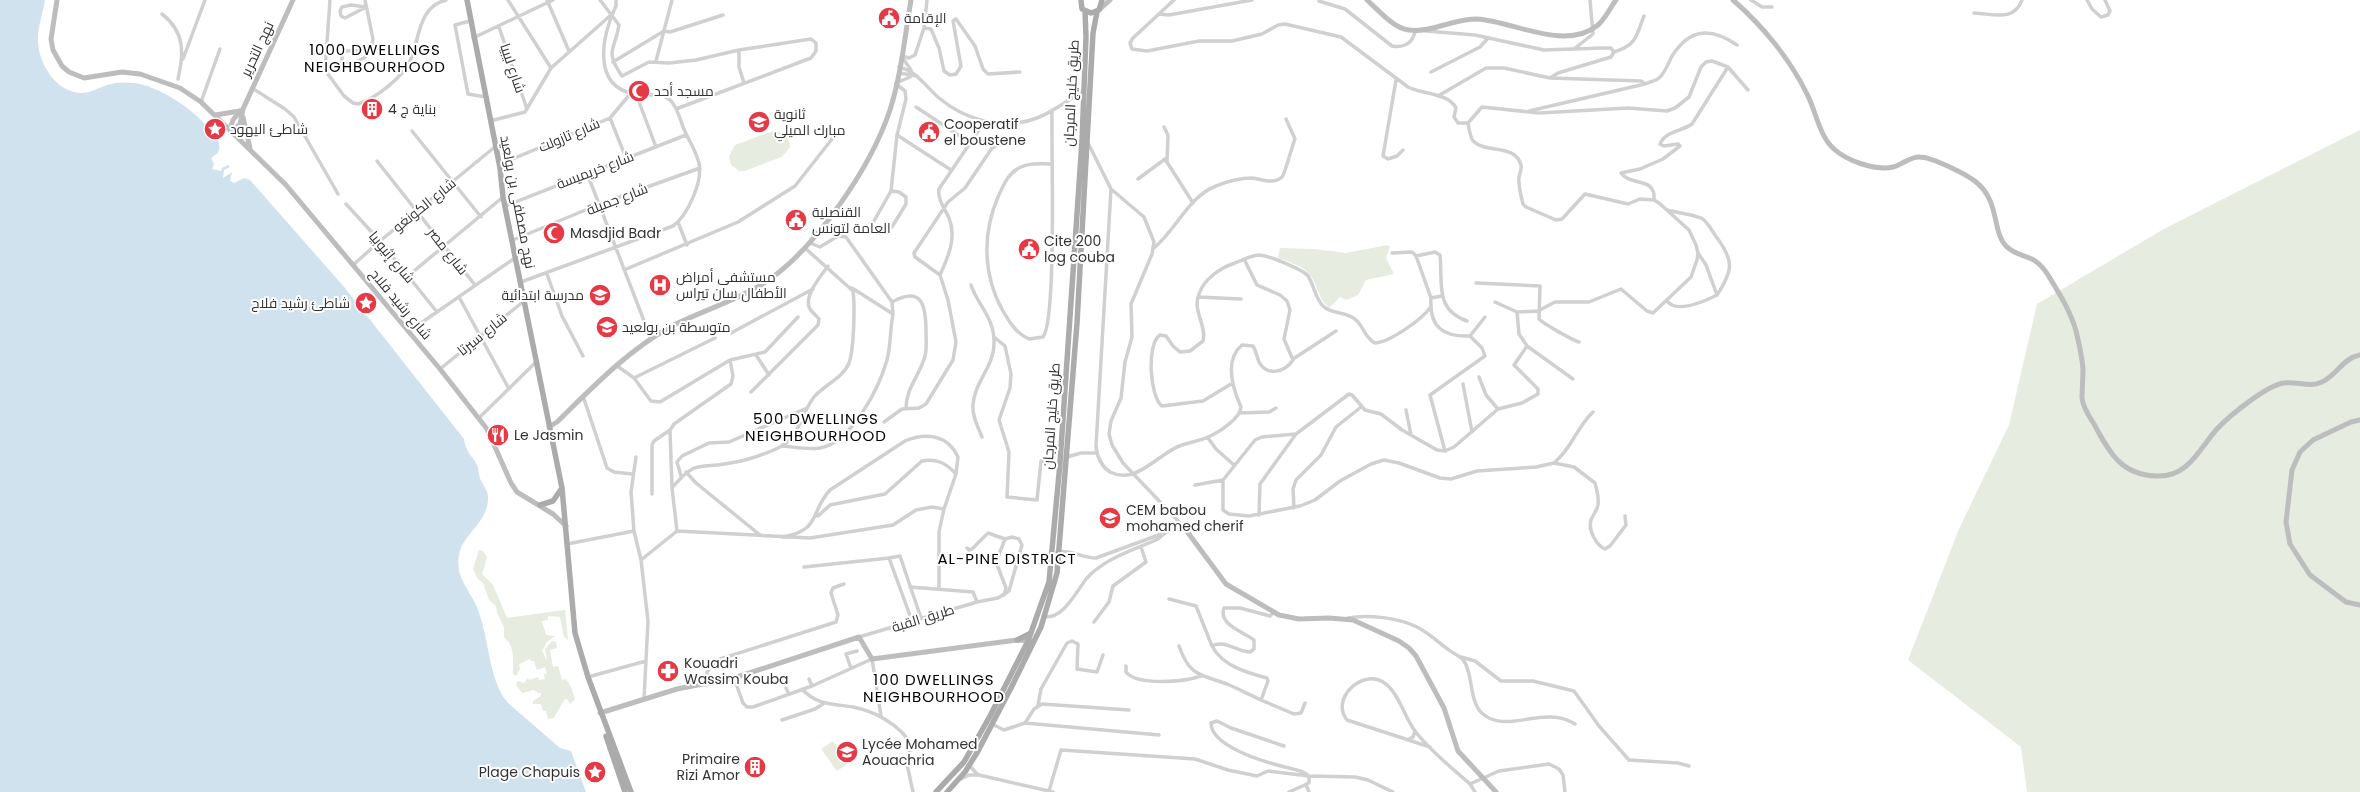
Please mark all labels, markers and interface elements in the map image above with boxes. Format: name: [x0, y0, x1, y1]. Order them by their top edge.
public building icon: الإقامة: [876, 5, 902, 31]
place label: الإقامة: [904, 8, 947, 28]
street label: نهج التحرير: [235, 18, 279, 81]
district label: 1000 DWELLINGS NEIGHBOURHOOD: [304, 39, 446, 77]
street label: طريق خليج المرجان: [1058, 39, 1084, 147]
street label: شارع ليبيا: [495, 41, 531, 95]
mosque icon: مسجد أحد: [626, 78, 652, 104]
place label: مسجد أحد: [654, 81, 714, 101]
building icon: بناية ج 4: [359, 96, 385, 122]
place label: بناية ج 4: [388, 99, 436, 119]
place label: ثانوية مبارك الميلي: [774, 104, 846, 142]
school or university icon: ثانوية مبارك الميلي: [746, 109, 772, 135]
street label: شارع تازولت: [535, 113, 603, 157]
place label: Cooperatif el boustene: [944, 114, 1026, 150]
place icon: شاطئ اليهود: [202, 116, 228, 142]
place label: شاطئ اليهود: [230, 119, 308, 139]
public building icon: Cooperatif el boustene: [916, 119, 942, 145]
street label: نهج مصطفى بن بولعيد: [495, 134, 541, 270]
street label: شارع خريميسة: [553, 146, 637, 194]
street label: شارع الكونغو: [388, 173, 460, 237]
street label: شارع جميلة: [583, 178, 651, 220]
place label: القنصلية العامة لتونس: [812, 202, 891, 238]
public building icon: القنصلية العامة لتونس: [783, 207, 809, 233]
mosque icon: Masdjid Badr: [541, 220, 567, 246]
street label: شارع مصر: [422, 222, 473, 279]
place label: Masdjid Badr: [570, 223, 661, 243]
street label: شارع إثيوبيا: [364, 227, 420, 287]
place label: Cite 200 log couba: [1044, 231, 1115, 267]
public building icon: Cite 200 log couba: [1016, 236, 1042, 262]
street label: شارع رشيد فلاح: [365, 264, 437, 344]
place label: مستشفى أمراض الأطفال سان تيراس: [676, 267, 787, 303]
hospital icon: مستشفى أمراض الأطفال سان تيراس: [647, 272, 673, 298]
school or university icon: مدرسة ابتدائية: [587, 282, 613, 308]
place label: مدرسة ابتدائية: [502, 285, 584, 305]
place icon: شاطئ رشيد فلاح: [353, 290, 379, 316]
place label: شاطئ رشيد فلاح: [251, 293, 350, 313]
street label: شارع سيرتا: [453, 308, 511, 360]
school or university icon: متوسطة بن بولعيد: [594, 314, 620, 340]
place label: متوسطة بن بولعيد: [622, 317, 731, 337]
street label: طريق خليج المرجان: [1037, 362, 1065, 470]
district label: 500 DWELLINGS NEIGHBOURHOOD: [745, 408, 887, 446]
restaurant icon: Le Jasmin: [485, 422, 511, 448]
place label: Le Jasmin: [514, 425, 583, 445]
place label: CEM babou mohamed cherif: [1126, 500, 1244, 536]
school or university icon: CEM babou mohamed cherif: [1097, 505, 1123, 531]
district label: AL-PINE DISTRICT: [937, 548, 1077, 569]
street label: طريق القبة: [889, 599, 957, 637]
place label: Kouadri Wassim Kouba: [684, 653, 789, 689]
pharmacy icon: Kouadri Wassim Kouba: [655, 658, 681, 684]
district label: 100 DWELLINGS NEIGHBOURHOOD: [863, 669, 1005, 707]
place label: Lycée Mohamed Aouachria: [862, 734, 978, 770]
school or university icon: Lycée Mohamed Aouachria: [834, 739, 860, 765]
place label: Primaire Rizi Amor: [676, 749, 740, 785]
building icon: Primaire Rizi Amor: [742, 754, 768, 780]
place icon: Plage Chapuis: [582, 759, 608, 785]
place label: Plage Chapuis: [479, 762, 580, 782]

